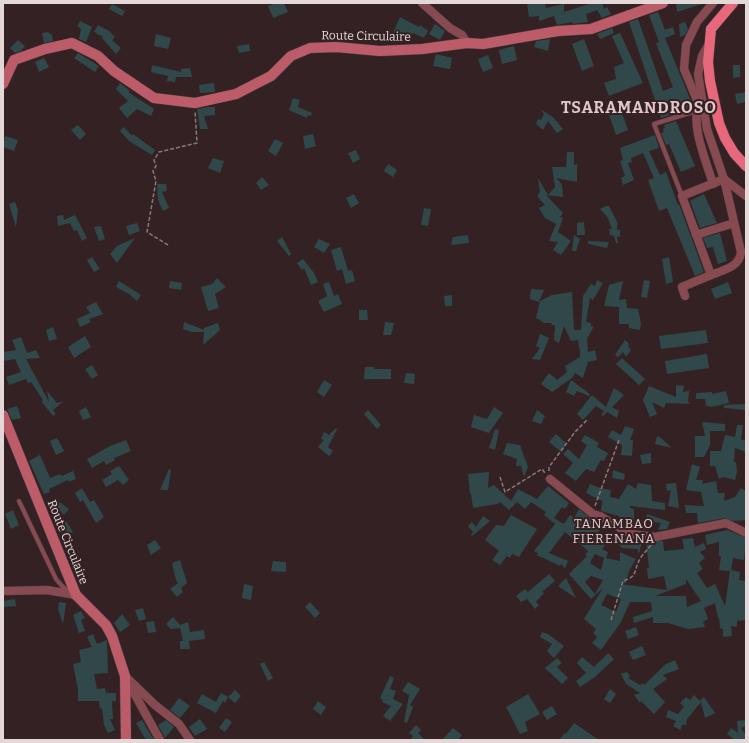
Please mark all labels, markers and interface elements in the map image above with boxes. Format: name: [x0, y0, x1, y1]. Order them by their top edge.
street label: Route Circulaire: [321, 28, 411, 44]
district label: TSARAMANDROSO: [561, 98, 717, 117]
street label: Route Circulaire: [45, 498, 91, 586]
district label: TANAMBAO FIERENANA: [572, 516, 656, 546]

